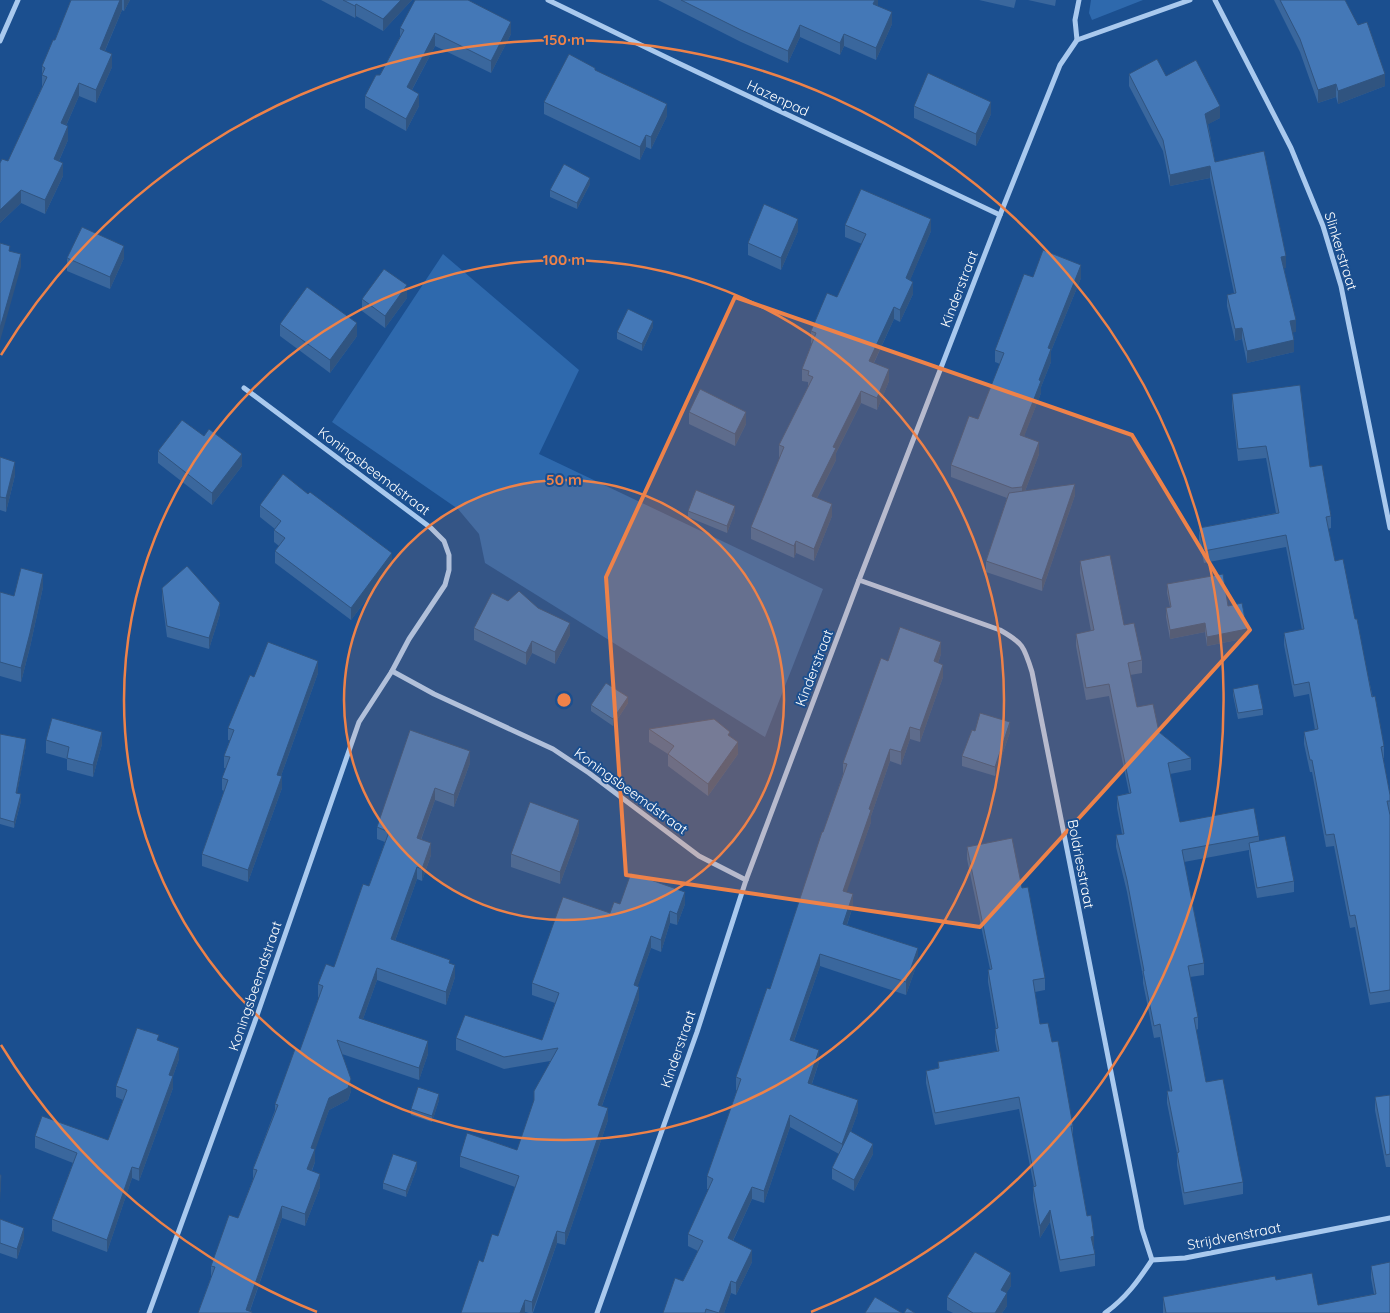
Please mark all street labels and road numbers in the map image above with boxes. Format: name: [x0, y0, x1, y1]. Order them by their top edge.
street label: Hazenpad: [744, 76, 812, 120]
street label: Slinkerstraat: [1321, 210, 1362, 293]
street label: Kinderstraat: [936, 248, 982, 330]
street label: Koningsbeemdstraat: [314, 423, 434, 519]
street label: Kinderstraat: [791, 627, 837, 709]
street label: Koningsbeemdstraat: [571, 744, 691, 838]
street label: Boldriesstraat: [1064, 818, 1099, 910]
street label: Koningsbeemdstraat: [224, 919, 286, 1053]
street label: Kinderstraat: [656, 1008, 700, 1090]
street label: Strijdvenstraat: [1186, 1218, 1283, 1254]

